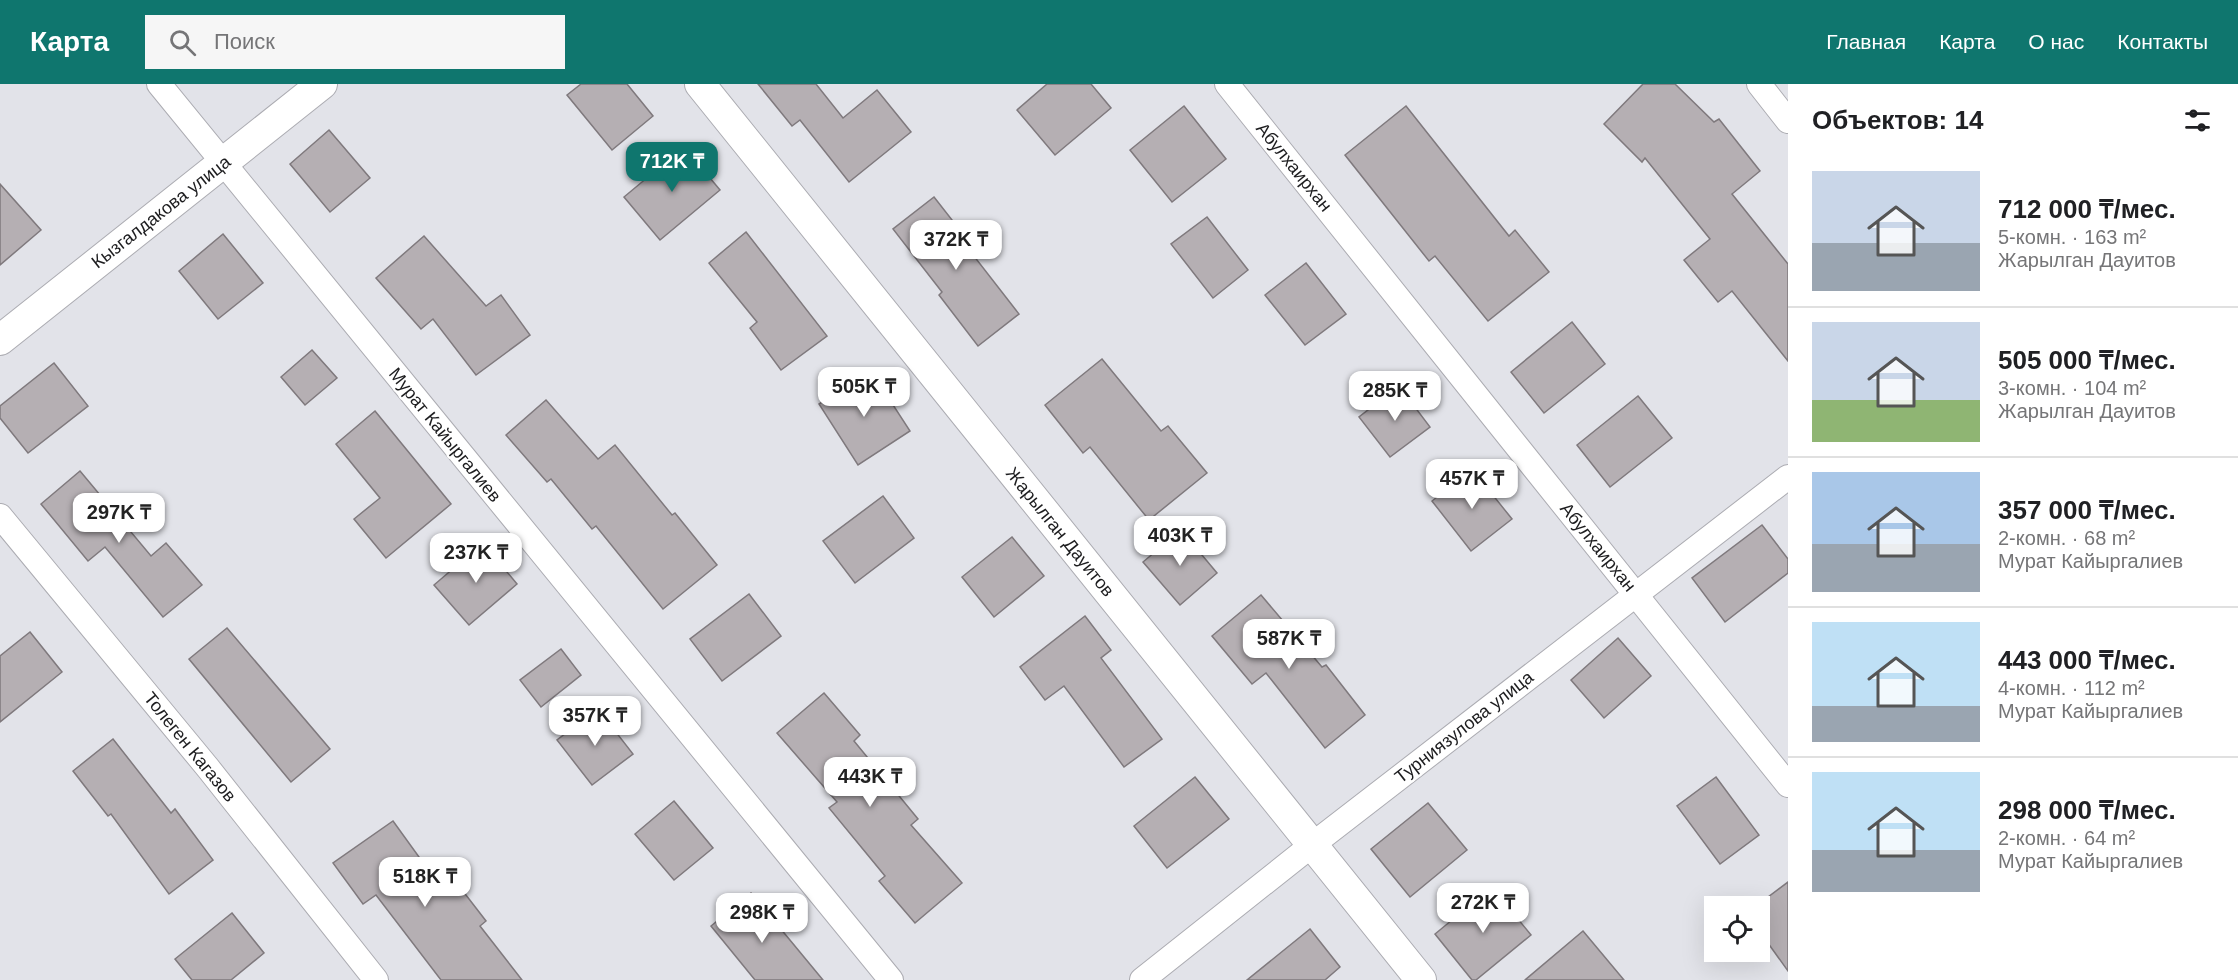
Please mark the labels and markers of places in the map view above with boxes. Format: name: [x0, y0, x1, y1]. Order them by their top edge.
pin: 712K ₸: [623, 142, 721, 193]
pin: 372K ₸: [907, 220, 1005, 271]
pin: 505K ₸: [815, 367, 913, 418]
pin: 285K ₸: [1346, 371, 1444, 422]
pin: 457K ₸: [1423, 459, 1521, 510]
pin: 297K ₸: [70, 493, 168, 544]
pin: 403K ₸: [1131, 516, 1229, 567]
pin: 237K ₸: [427, 533, 525, 584]
pin: 587K ₸: [1240, 619, 1338, 670]
pin: 357K ₸: [546, 696, 644, 747]
pin: 443K ₸: [821, 757, 919, 808]
pin: 518K ₸: [376, 857, 474, 908]
pin: 272K ₸: [1434, 883, 1532, 934]
pin: 298K ₸: [713, 893, 811, 944]

